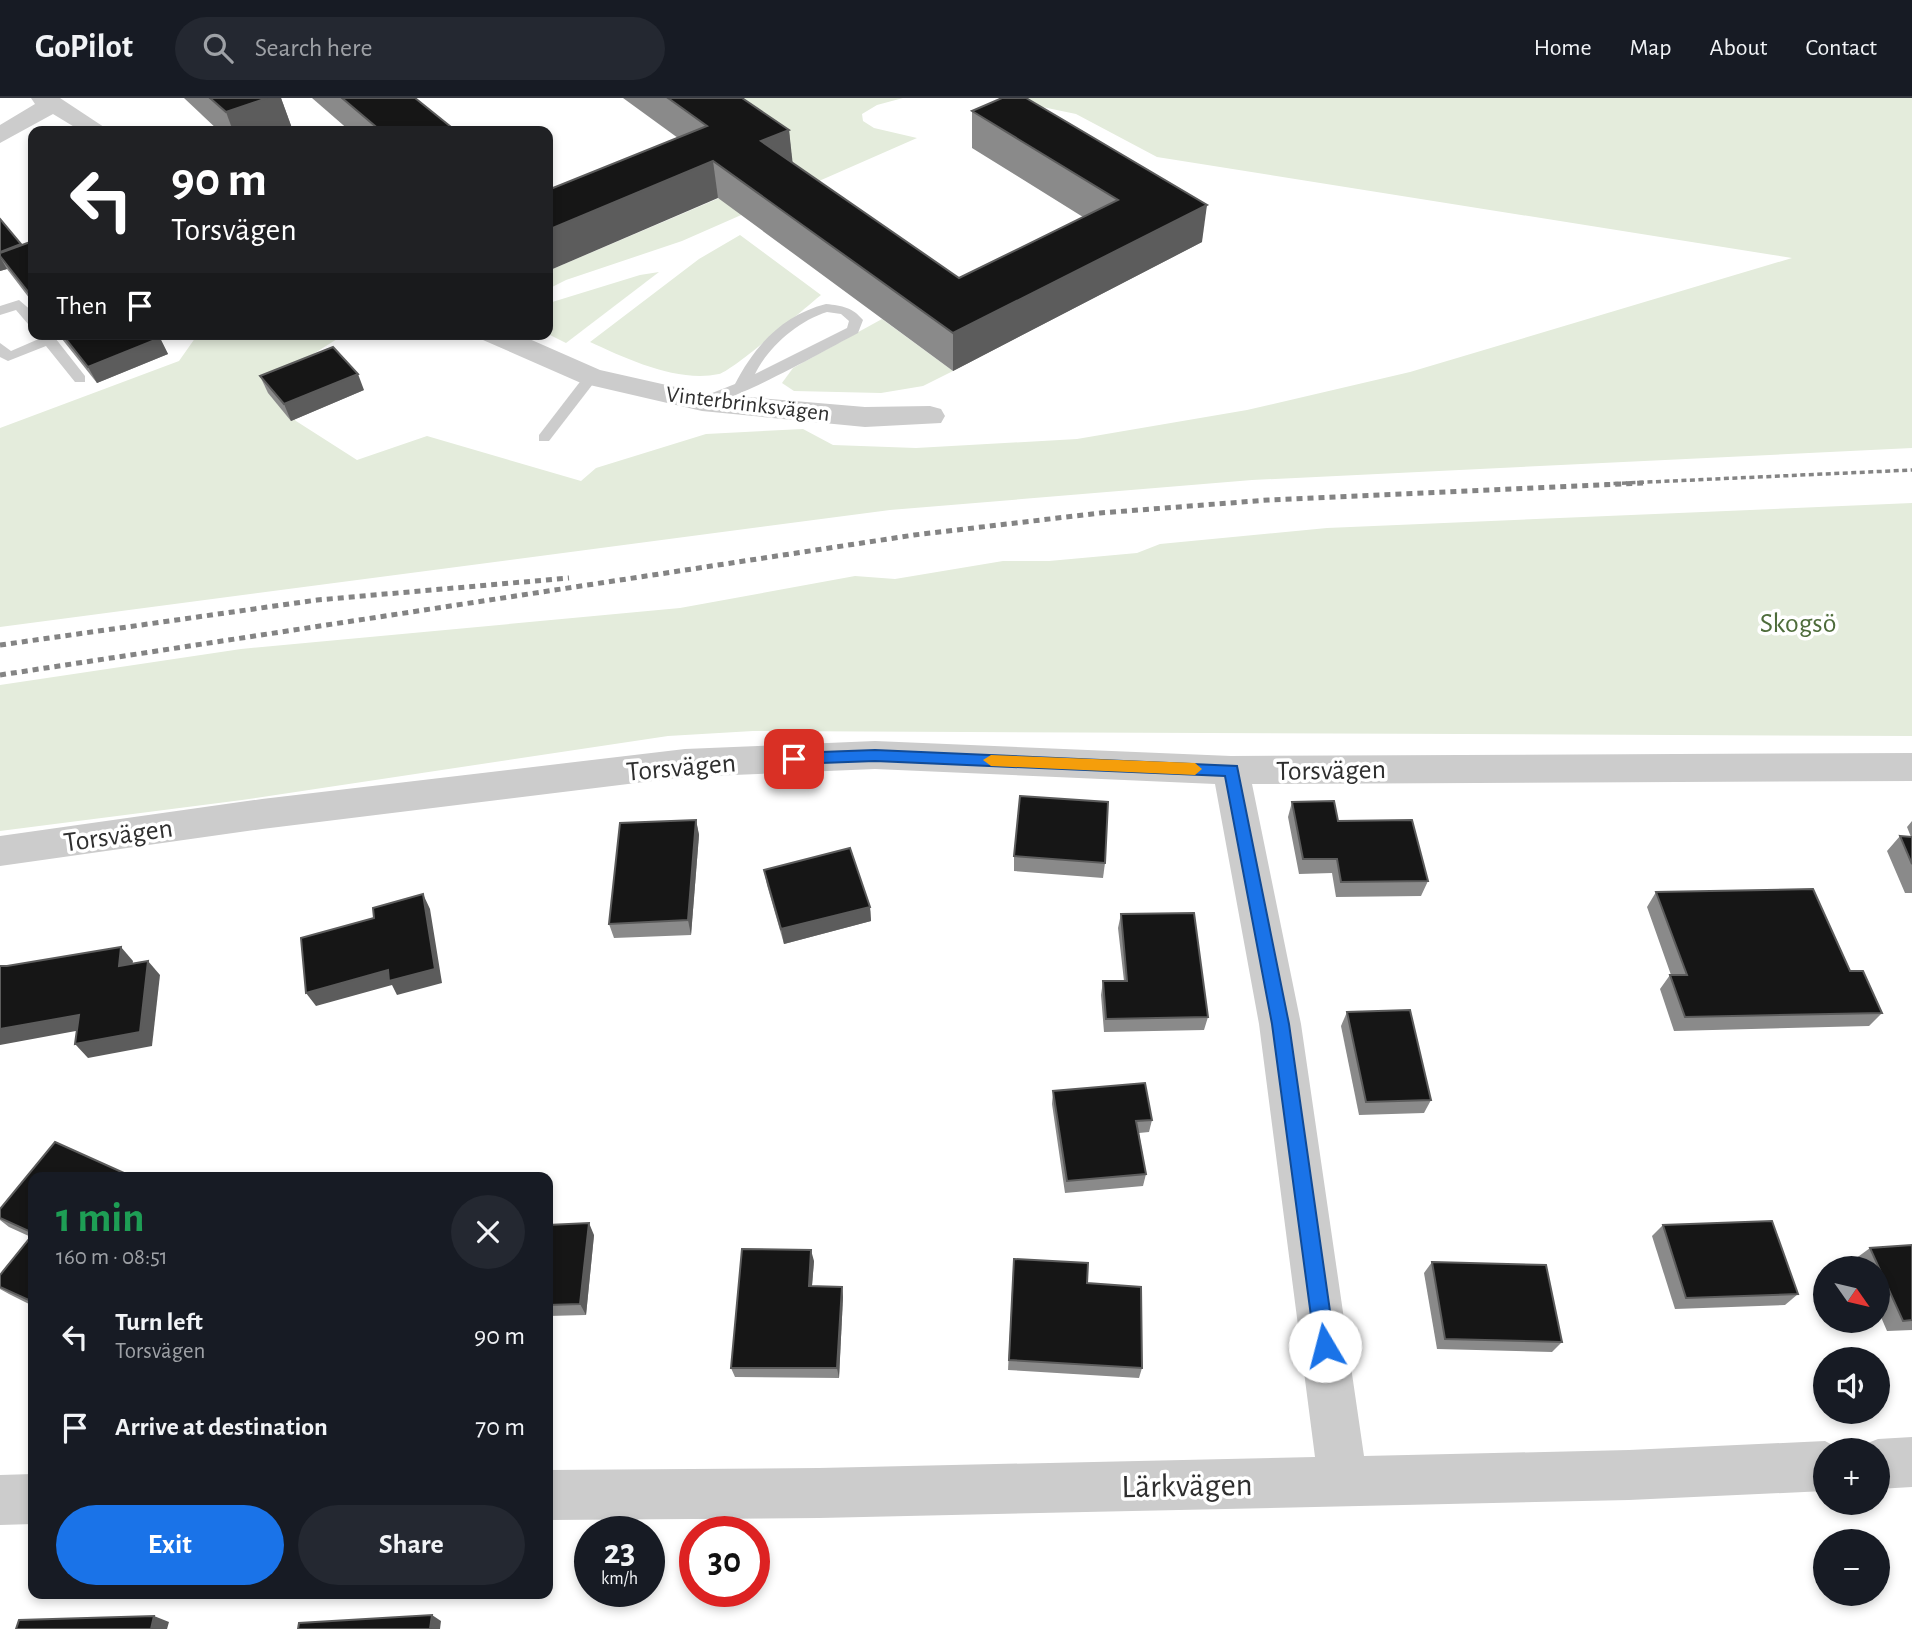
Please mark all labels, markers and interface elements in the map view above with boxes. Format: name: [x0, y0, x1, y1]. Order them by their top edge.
search box: [175, 17, 665, 80]
icon: search: [199, 29, 237, 67]
text: GoPilot: [35, 31, 133, 64]
text: Search here: [255, 35, 372, 61]
text: Home: [1534, 36, 1592, 60]
text: Map: [1630, 36, 1672, 60]
text: About: [1710, 36, 1767, 60]
text: Contact: [1805, 36, 1877, 60]
icon: left: [56, 154, 147, 245]
text: 90 m: [171, 156, 267, 205]
text: Torsvägen: [171, 214, 297, 246]
icon: arrive: [121, 287, 159, 325]
text: Then: [56, 293, 107, 319]
street label: Vinterbrinksvägen: [665, 383, 831, 426]
park label: Skogsö: [1760, 610, 1836, 638]
pin: [764, 729, 824, 789]
icon: arrive: [775, 740, 813, 778]
street label: Torsvägen: [625, 749, 737, 787]
street label: Torsvägen: [1276, 756, 1386, 786]
street label: Torsvägen: [62, 814, 175, 858]
button: close: [451, 1195, 525, 1269]
text: 1 min: [56, 1197, 145, 1239]
text: 160 m · 08:51: [56, 1246, 168, 1269]
north arrow: [1813, 1256, 1890, 1334]
map controls: [1813, 1256, 1890, 1606]
text: Turn left: [115, 1309, 203, 1335]
position arrow: [1288, 1309, 1362, 1383]
icon: left: [56, 1318, 94, 1356]
text: 90 m: [474, 1323, 525, 1349]
text: Torsvägen: [115, 1340, 205, 1363]
button: sound: [1813, 1347, 1890, 1424]
icon: arrive: [56, 1409, 94, 1447]
text: Arrive at destination: [115, 1414, 328, 1440]
text: 70 m: [475, 1414, 525, 1440]
button: +: [1813, 1438, 1890, 1515]
street label: Lärkvägen: [1121, 1469, 1253, 1504]
button: Exit: [56, 1505, 284, 1585]
button: Share: [298, 1505, 525, 1585]
speed limit sign: 30: [679, 1516, 770, 1607]
button: −: [1813, 1529, 1890, 1606]
text: 23: [604, 1535, 635, 1570]
text: km/h: [601, 1570, 638, 1588]

